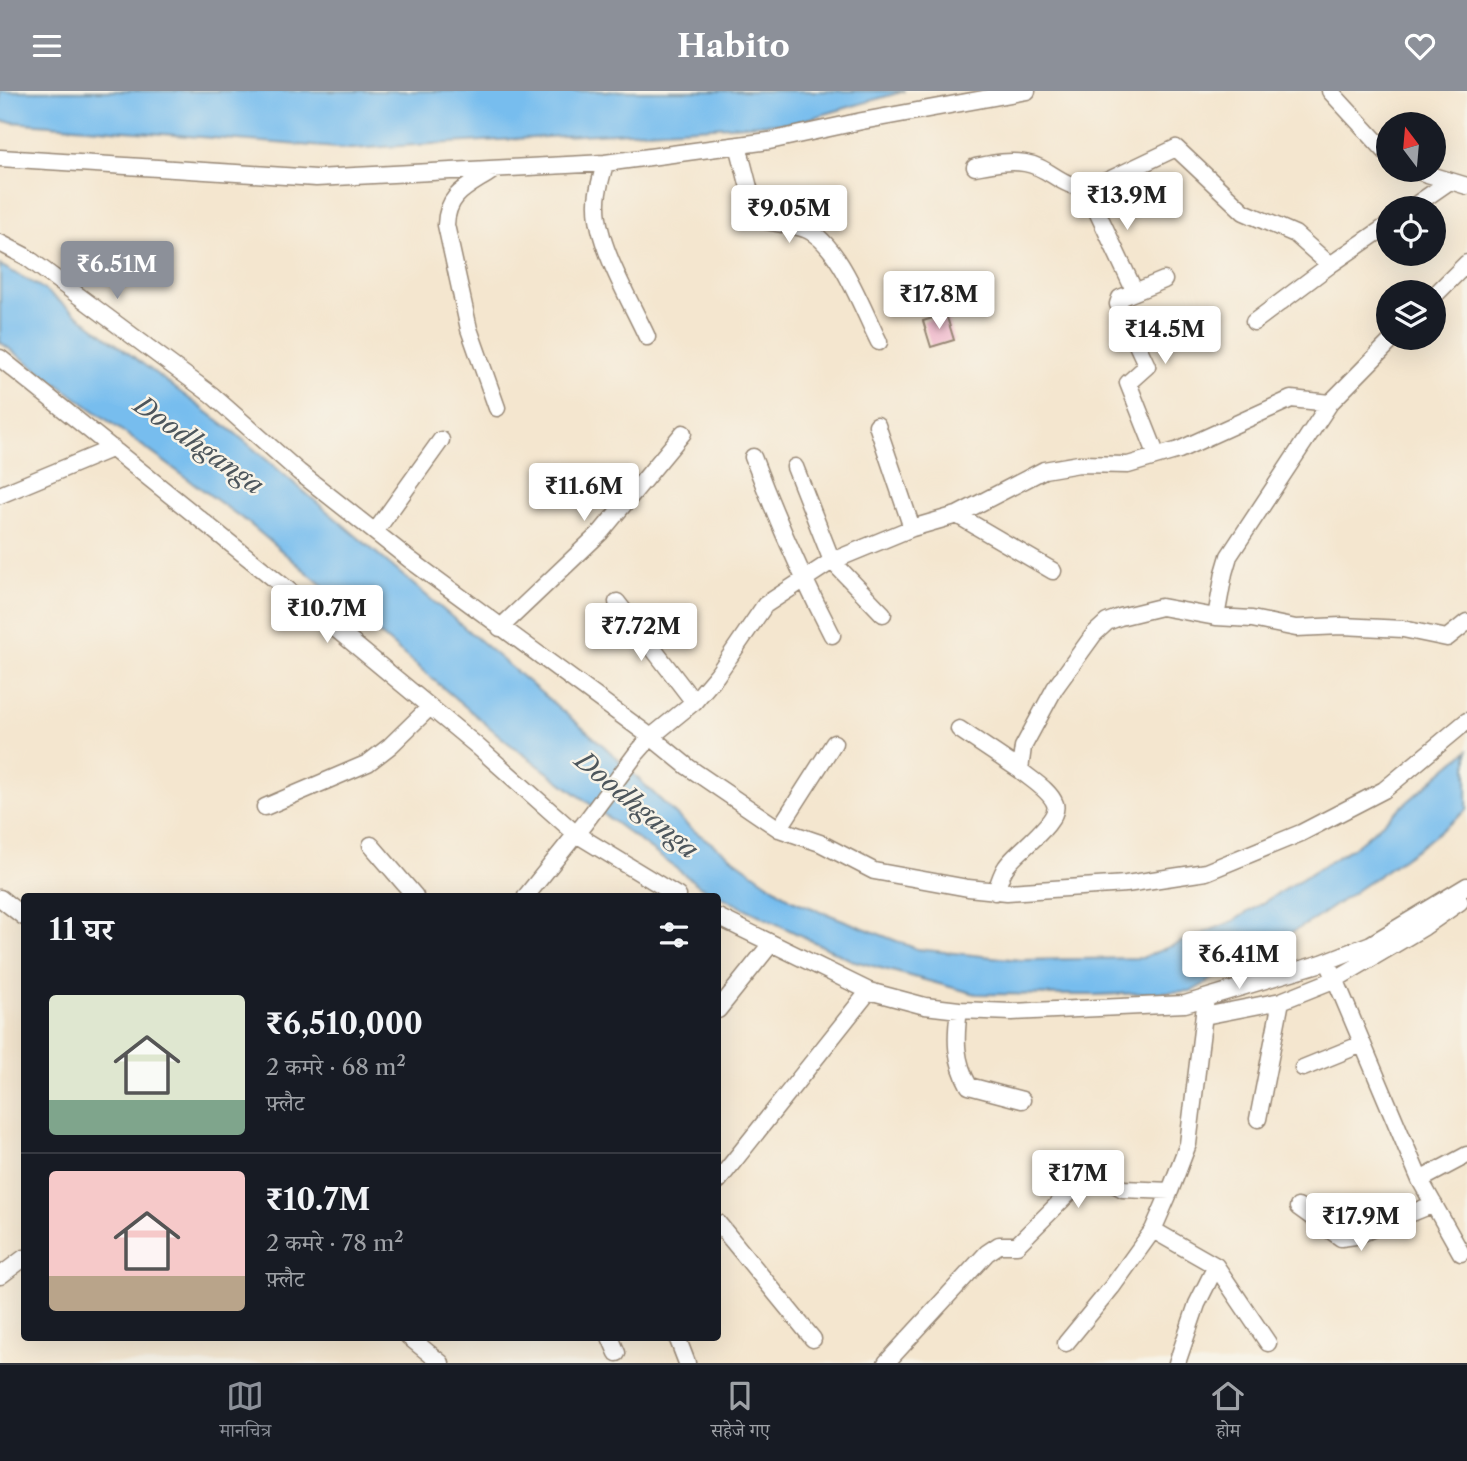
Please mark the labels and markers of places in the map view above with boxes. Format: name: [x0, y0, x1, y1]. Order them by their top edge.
pin: ₹13.9M: [1070, 173, 1184, 232]
pin: ₹9.05M: [732, 185, 846, 245]
pin: ₹6.51M: [60, 241, 174, 301]
pin: ₹17.8M: [882, 271, 996, 331]
pin: ₹14.5M: [1108, 307, 1222, 366]
pin: ₹11.6M: [527, 463, 641, 523]
pin: ₹10.7M: [270, 585, 384, 645]
pin: ₹7.72M: [584, 603, 698, 663]
pin: ₹6.41M: [1182, 932, 1296, 991]
pin: ₹17M: [1037, 1151, 1119, 1210]
pin: ₹17.9M: [1304, 1193, 1418, 1253]

